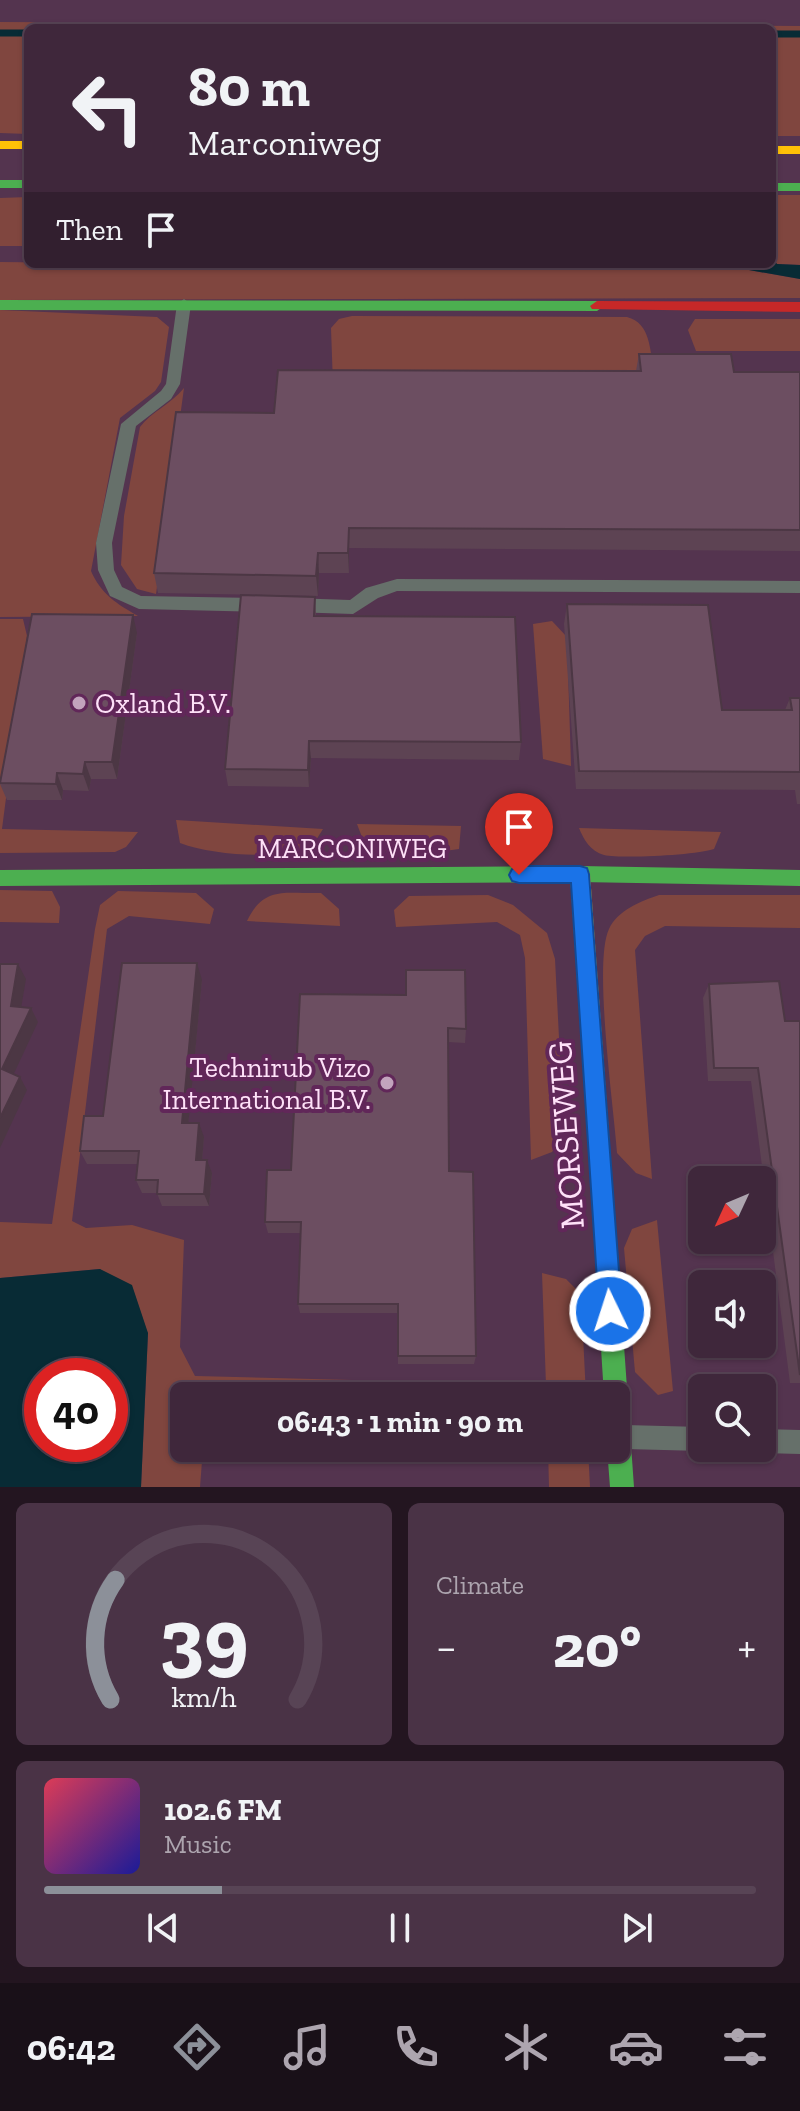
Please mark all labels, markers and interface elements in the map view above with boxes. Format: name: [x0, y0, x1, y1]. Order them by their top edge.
text: 80 m: [188, 53, 310, 120]
icon: left: [56, 56, 160, 160]
text: Marconiweg: [188, 121, 381, 164]
icon: arrive: [139, 208, 183, 252]
text: Then: [56, 212, 123, 248]
place label: Oxland B.V.: [95, 687, 231, 720]
marker: Oxland B.V.: [70, 694, 88, 712]
pin: [485, 793, 553, 875]
icon: arrive: [497, 805, 541, 849]
street label: MARCONIWEG: [257, 832, 447, 865]
street label: MORSEWEG: [539, 1040, 593, 1230]
place label: Technirub Vizo International B.V.: [163, 1051, 371, 1116]
marker: Technirub Vizo International B.V.: [378, 1074, 396, 1092]
north arrow: [688, 1166, 776, 1254]
map controls: [688, 1166, 776, 1462]
position arrow: [568, 1269, 652, 1353]
button: sound: [688, 1270, 776, 1358]
speed limit sign: 40: [24, 1358, 128, 1462]
button: search: [688, 1374, 776, 1462]
text: 06:43 · 1 min · 90 m: [277, 1404, 523, 1440]
text: Climate: [436, 1569, 524, 1601]
text: 39: [160, 1587, 248, 1687]
text: 20°: [553, 1610, 641, 1682]
text: −: [436, 1620, 457, 1673]
text: +: [737, 1620, 756, 1673]
text: km/h: [171, 1680, 237, 1714]
text: 102.6 FM: [164, 1792, 282, 1828]
text: Music: [164, 1828, 232, 1860]
icon: previous: [141, 1906, 185, 1950]
icon: pause: [378, 1906, 422, 1950]
icon: next: [615, 1906, 659, 1950]
icon: directions: [169, 2019, 225, 2075]
icon: music: [279, 2019, 335, 2075]
icon: phone: [388, 2019, 444, 2075]
icon: climate: [498, 2019, 554, 2075]
icon: car: [608, 2019, 664, 2075]
icon: filters: [717, 2019, 773, 2075]
text: 06:42: [27, 2026, 116, 2069]

